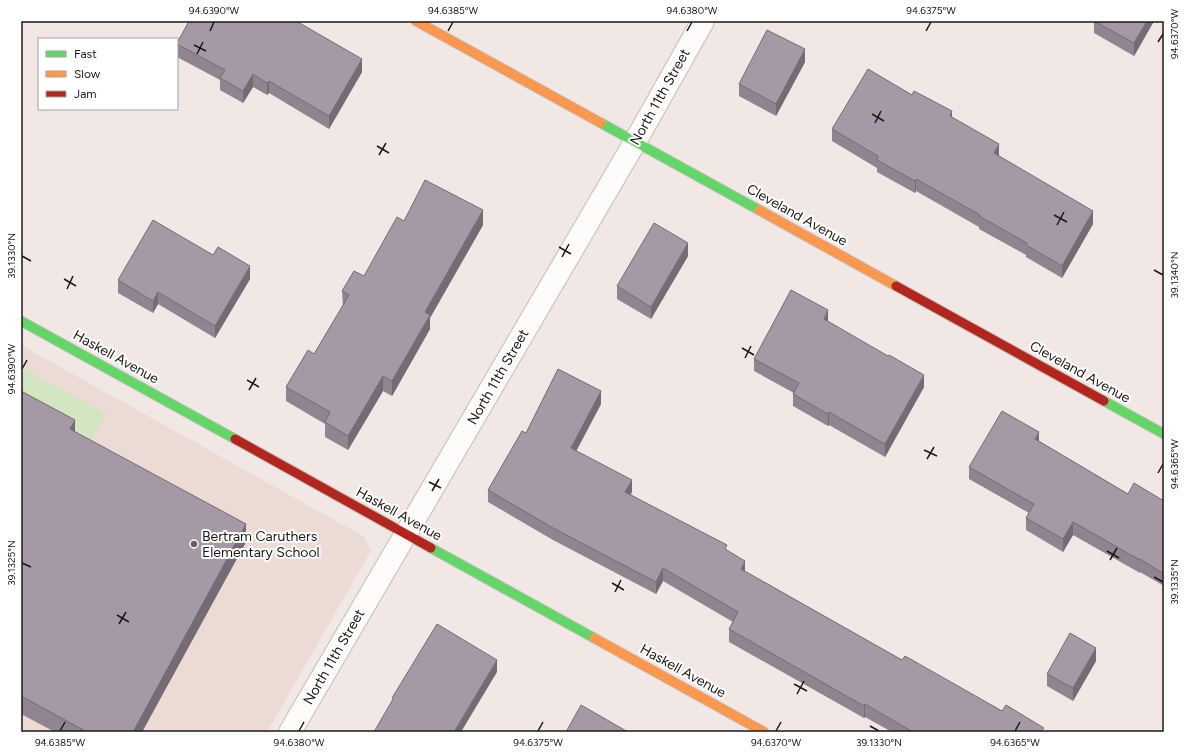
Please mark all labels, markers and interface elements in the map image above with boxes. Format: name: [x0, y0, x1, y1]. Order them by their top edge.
text: 94.6390°W: [189, 4, 240, 17]
text: 94.6385°W: [428, 4, 479, 17]
text: 94.6380°W: [667, 4, 718, 17]
text: 94.6375°W: [906, 4, 956, 17]
text: 94.6370°W: [1168, 9, 1181, 59]
legend: [38, 38, 178, 110]
street label: North 11th Street: [626, 46, 694, 148]
text: Fast: [74, 47, 97, 61]
text: Slow: [74, 67, 101, 81]
text: Jam: [74, 87, 97, 101]
street label: Cleveland Avenue: [744, 180, 851, 250]
text: 39.1330°N: [5, 233, 18, 279]
text: 39.1340°N: [1168, 252, 1181, 298]
street label: Haskell Avenue: [70, 326, 162, 388]
street label: North 11th Street: [464, 326, 532, 428]
street label: Cleveland Avenue: [1027, 337, 1134, 407]
text: 94.6390°W: [5, 343, 18, 394]
text: 94.6365°W: [1168, 439, 1181, 489]
street label: Haskell Avenue: [353, 483, 445, 545]
place label: Bertram Caruthers Elementary School: [202, 528, 320, 561]
marker: Bertram Caruthers Elementary School: [189, 539, 199, 549]
text: 39.1325°N: [5, 540, 18, 586]
text: 39.1335°N: [1168, 559, 1181, 605]
street label: North 11th Street: [300, 606, 368, 708]
street label: Haskell Avenue: [637, 640, 729, 702]
text: 94.6385°W: [35, 736, 86, 749]
text: 94.6380°W: [274, 736, 325, 749]
text: 94.6375°W: [513, 736, 563, 749]
text: 94.6370°W: [751, 736, 801, 749]
text: 39.1330°N: [856, 736, 902, 749]
text: 94.6365°W: [990, 736, 1040, 749]

